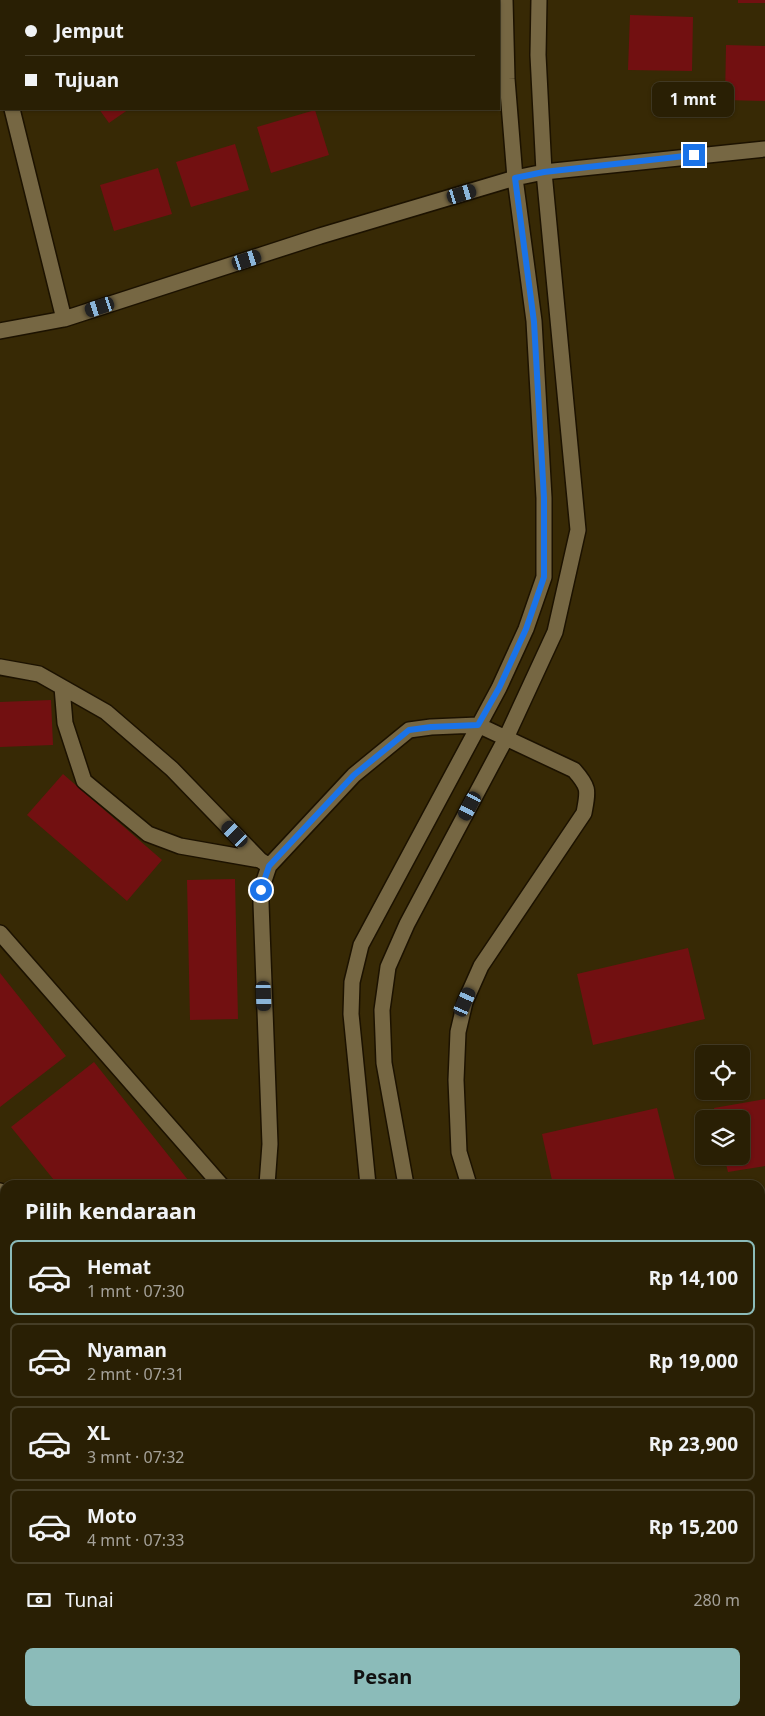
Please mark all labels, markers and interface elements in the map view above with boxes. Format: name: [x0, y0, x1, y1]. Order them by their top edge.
text: Jemput: [55, 18, 124, 44]
text: Tujuan: [55, 67, 119, 93]
callout: 1 mnt: [653, 82, 735, 118]
text: 1 mnt: [670, 88, 716, 110]
route end: [683, 144, 705, 166]
car: [445, 182, 478, 206]
car: [230, 248, 263, 272]
car: [83, 295, 116, 319]
car: [456, 789, 483, 823]
car: [219, 818, 250, 850]
route start: [250, 879, 272, 901]
car: [255, 981, 272, 1011]
car: [452, 985, 477, 1019]
map controls: [695, 1045, 750, 1165]
button: locate: [695, 1045, 750, 1100]
button: layers: [695, 1110, 750, 1165]
text: Pilih kendaraan: [25, 1195, 197, 1225]
text: Hemat: [87, 1254, 151, 1280]
icon: car: [27, 1255, 72, 1300]
text: Rp 14,100: [649, 1265, 738, 1291]
text: 1 mnt · 07:30: [87, 1280, 184, 1302]
text: Nyaman: [87, 1337, 167, 1363]
icon: car: [27, 1338, 72, 1383]
text: Rp 19,000: [649, 1348, 738, 1374]
text: 2 mnt · 07:31: [87, 1363, 184, 1385]
text: XL: [87, 1420, 110, 1446]
icon: car: [27, 1421, 72, 1466]
text: Rp 23,900: [649, 1431, 738, 1457]
text: 3 mnt · 07:32: [87, 1446, 184, 1468]
text: Moto: [87, 1503, 137, 1529]
icon: car: [27, 1504, 72, 1549]
text: Rp 15,200: [649, 1514, 738, 1540]
text: 4 mnt · 07:33: [87, 1529, 184, 1551]
icon: cash: [25, 1586, 53, 1614]
text: Tunai: [65, 1587, 114, 1613]
text: 280 m: [693, 1589, 740, 1611]
button: Pesan: [25, 1648, 740, 1706]

